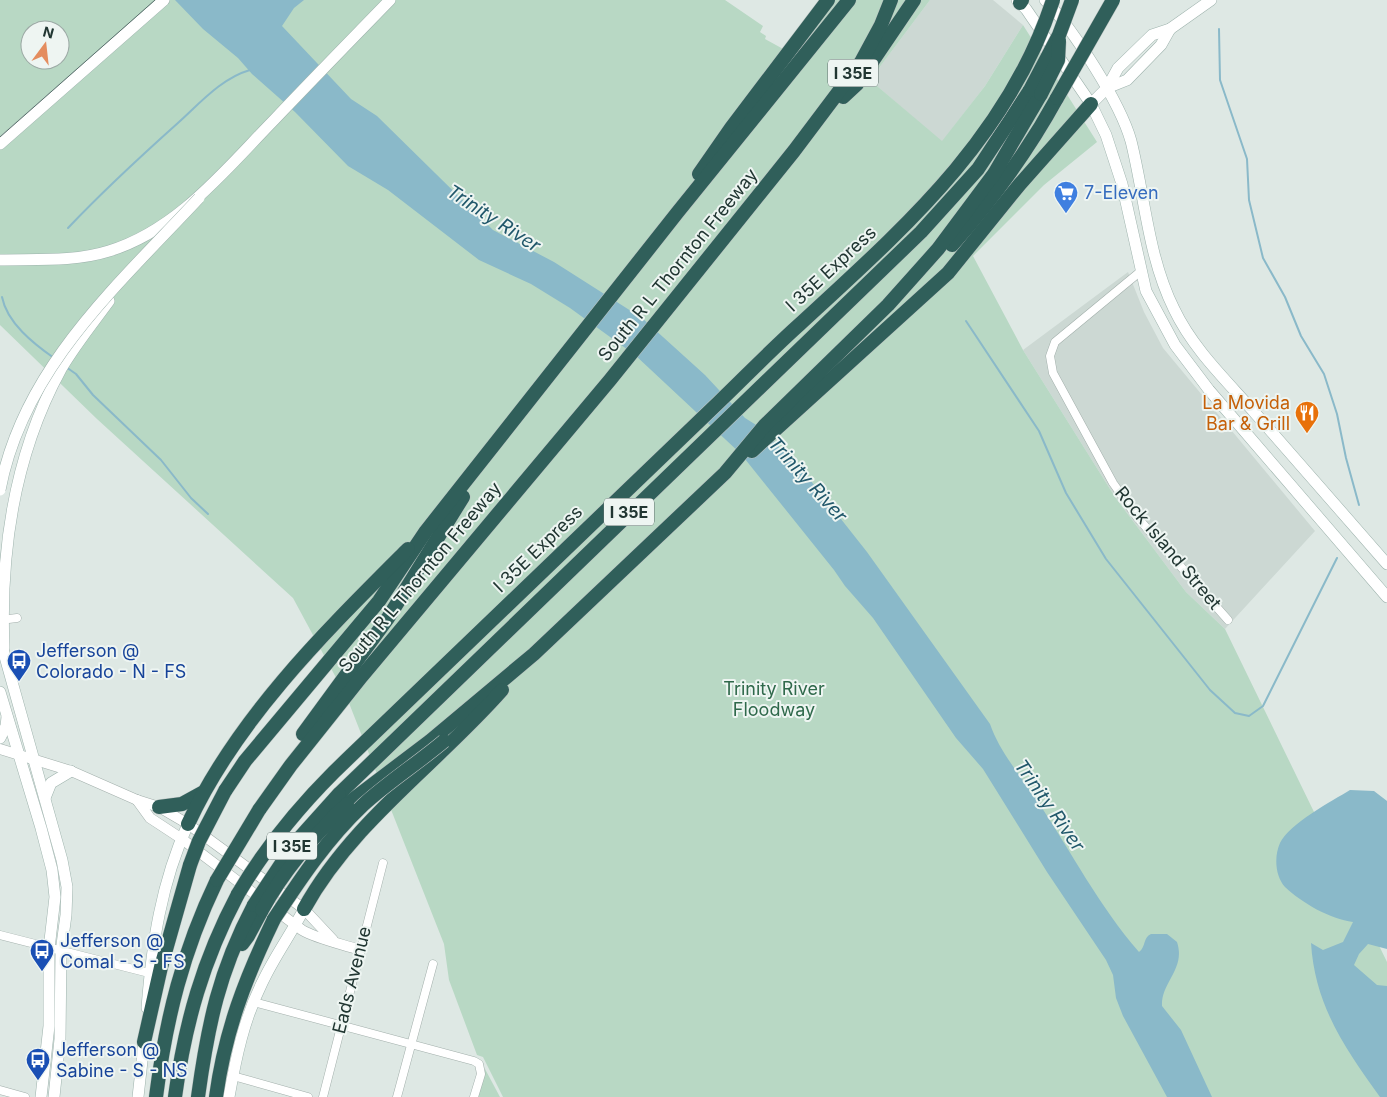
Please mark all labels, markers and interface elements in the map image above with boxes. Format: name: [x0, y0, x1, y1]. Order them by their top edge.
north arrow: [20, 20, 70, 70]
text: N: [41, 22, 56, 42]
road number: I 35E: [828, 59, 878, 86]
street label: South R L Thornton Freeway: [594, 164, 762, 365]
water label: Trinity River: [443, 180, 546, 258]
supermarket icon: 7-Eleven: [1053, 180, 1079, 214]
place label: 7-Eleven: [1084, 182, 1159, 203]
street label: I 35E Express: [781, 222, 880, 316]
place label: La Movida Bar & Grill: [1202, 392, 1290, 434]
restaurant icon: La Movida Bar & Grill: [1294, 400, 1320, 434]
water label: Trinity River: [763, 432, 853, 527]
street label: South R L Thornton Freeway: [334, 477, 505, 676]
street label: Rock Island Street: [1111, 482, 1226, 613]
road number: I 35E: [604, 498, 654, 526]
street label: I 35E Express: [489, 501, 586, 596]
place label: Jefferson @ Colorado - N - FS: [36, 640, 186, 682]
bus stop icon: Jefferson @ Colorado - N - FS: [6, 648, 32, 682]
park label: Trinity River Floodway: [723, 678, 825, 720]
water label: Trinity River: [1009, 755, 1090, 856]
road number: I 35E: [267, 832, 317, 859]
street label: Eads Avenue: [328, 924, 375, 1036]
place label: Jefferson @ Comal - S - FS: [60, 930, 185, 972]
bus stop icon: Jefferson @ Comal - S - FS: [29, 938, 55, 972]
place label: Jefferson @ Sabine - S - NS: [56, 1039, 188, 1081]
bus stop icon: Jefferson @ Sabine - S - NS: [25, 1047, 51, 1081]

